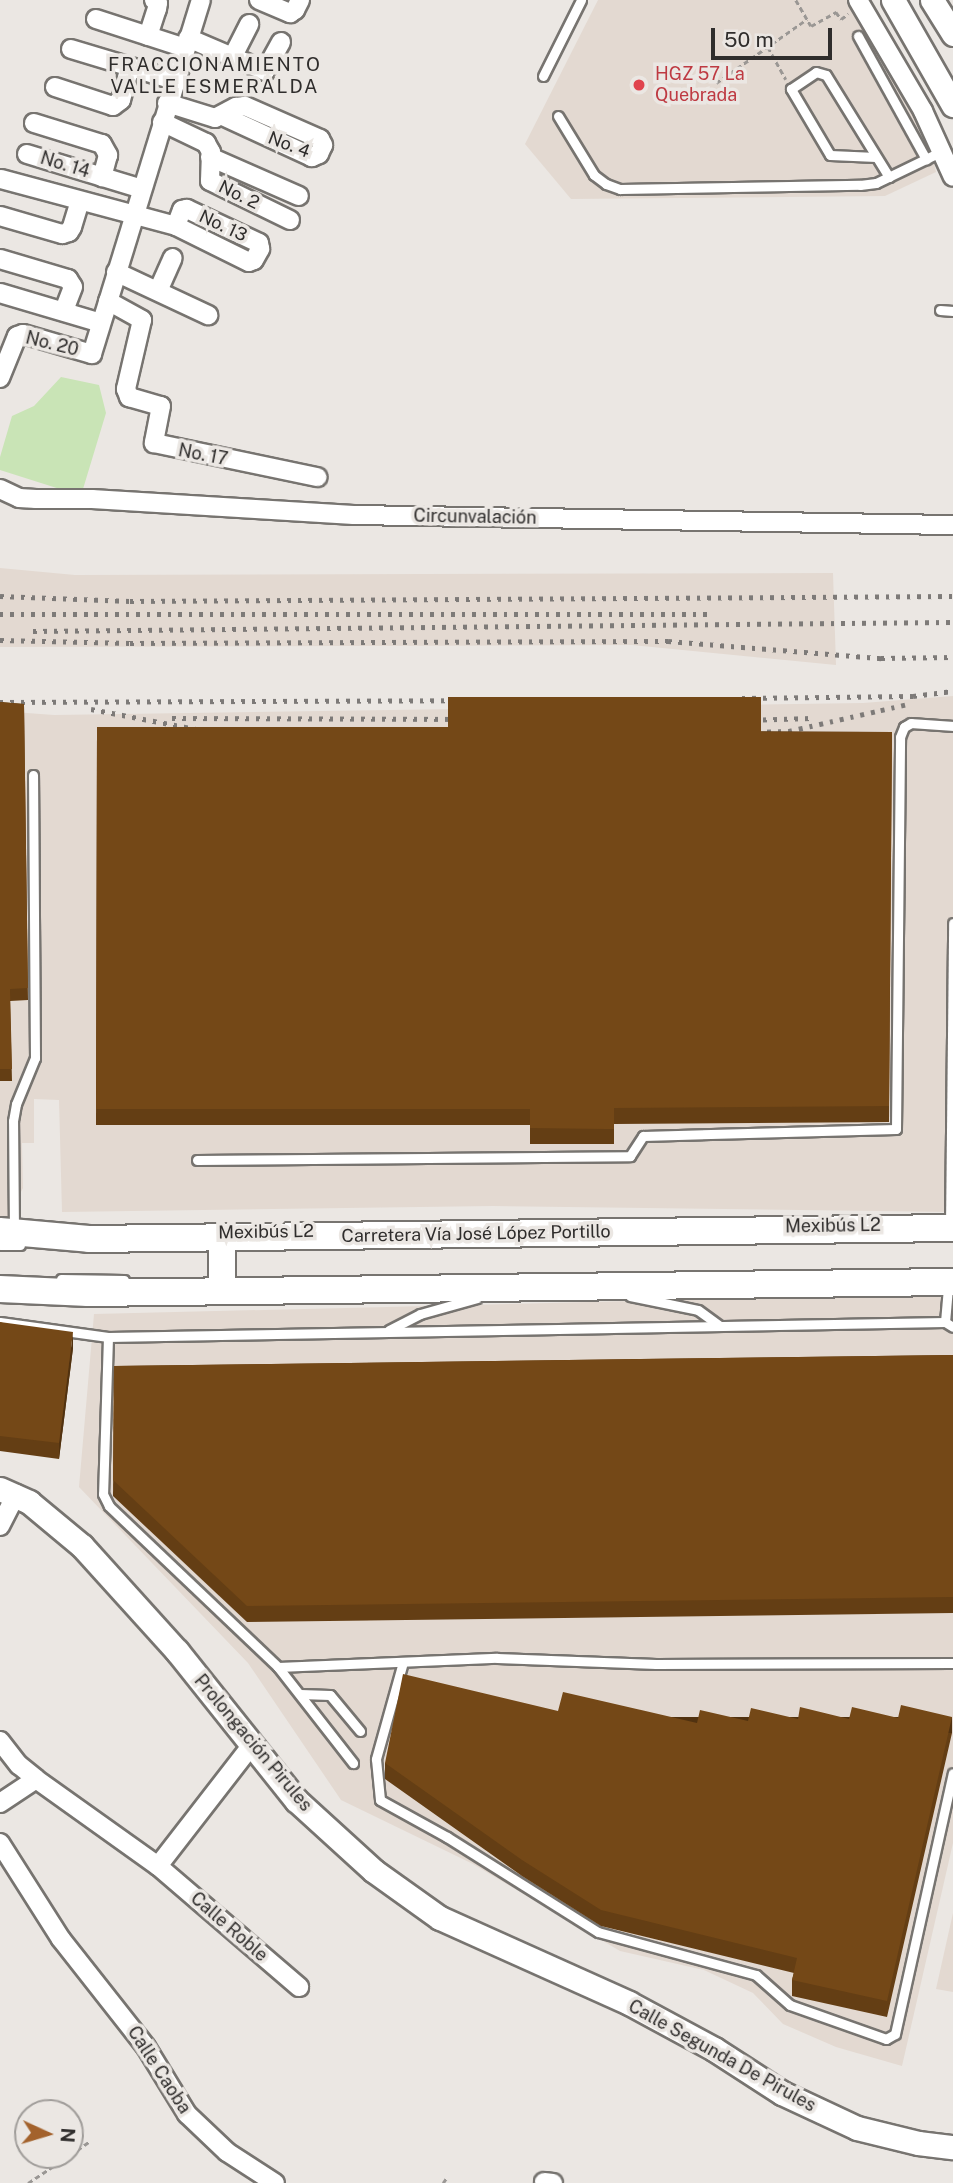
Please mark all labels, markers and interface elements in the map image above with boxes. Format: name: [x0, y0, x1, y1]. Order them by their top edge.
scale bar: [715, 14, 836, 58]
text: 50 m: [724, 27, 774, 52]
district label: FRACCIONAMIENTO VALLE ESMERALDA: [110, 54, 320, 98]
place label: HGZ 57 La Quebrada: [655, 64, 745, 106]
marker: HGZ 57 La Quebrada: [629, 75, 649, 95]
street label: No. 4: [265, 127, 313, 163]
street label: No. 14: [38, 147, 92, 183]
street label: No. 2: [215, 176, 263, 214]
street label: No. 13: [195, 205, 251, 247]
street label: No. 20: [23, 327, 81, 361]
street label: No. 17: [176, 440, 230, 470]
street label: Circunvalación: [413, 505, 537, 529]
street label: Mexibús L2: [785, 1214, 881, 1238]
street label: Mexibús L2: [218, 1220, 314, 1244]
street label: Carretera Vía José López Portillo: [341, 1221, 611, 1247]
street label: Prolongación Pirules: [189, 1670, 317, 1816]
street label: Calle Roble: [186, 1888, 272, 1966]
street label: Calle Segunda De Pirules: [624, 1995, 820, 2117]
street label: Calle Caoba: [123, 2022, 195, 2118]
north arrow: [14, 2099, 84, 2169]
text: N: [56, 2127, 79, 2143]

